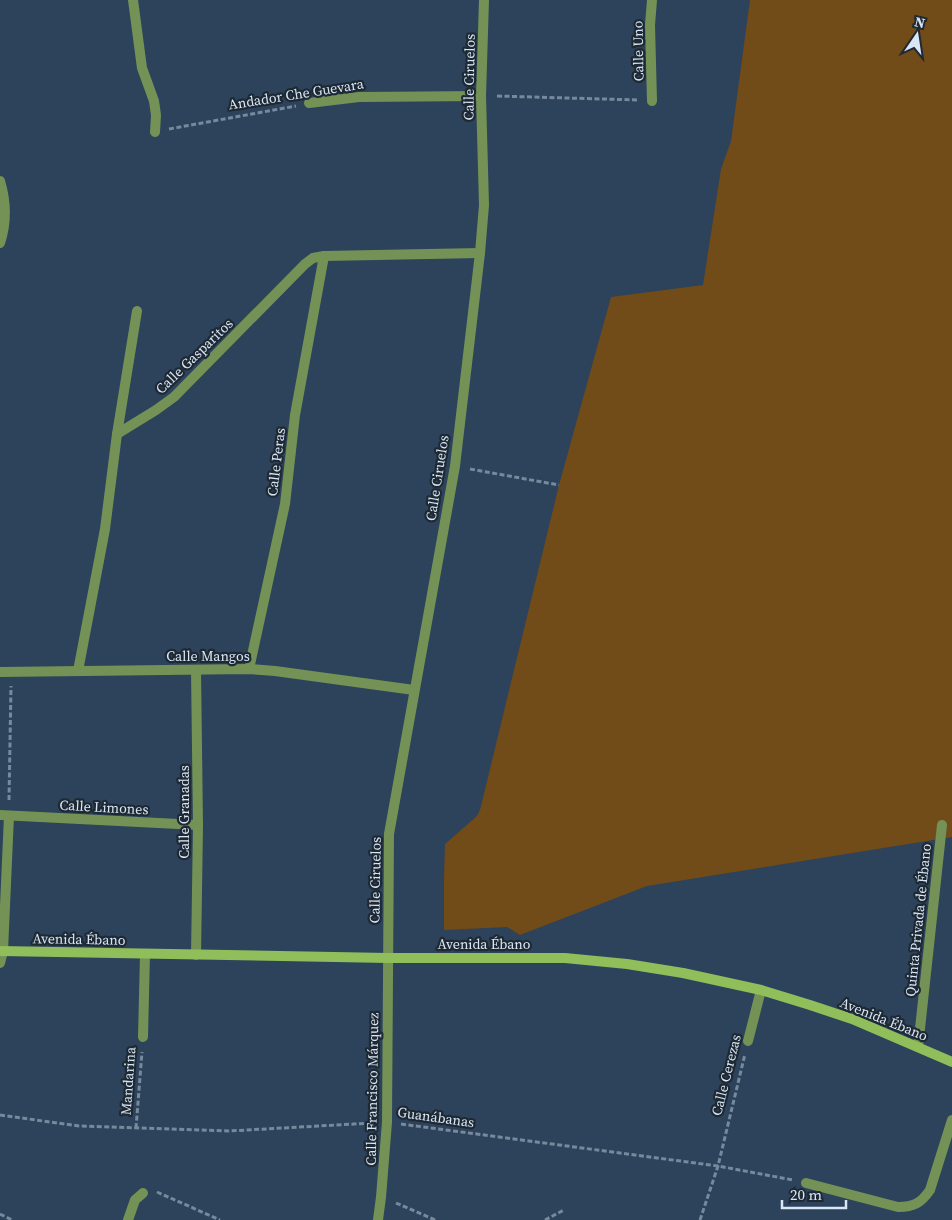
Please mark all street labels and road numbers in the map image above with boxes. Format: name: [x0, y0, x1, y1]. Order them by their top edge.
street label: Calle Uno: [627, 20, 649, 81]
street label: Calle Ciruelos: [458, 34, 480, 120]
street label: Andador Che Guevara: [227, 73, 366, 115]
street label: Calle Gasparitos: [151, 314, 237, 398]
street label: Calle Peras: [262, 427, 290, 497]
street label: Calle Ciruelos: [420, 434, 454, 522]
street label: Calle Mangos: [166, 646, 250, 666]
street label: Calle Granadas: [174, 765, 194, 859]
street label: Calle Limones: [59, 795, 149, 819]
street label: Calle Ciruelos: [364, 837, 386, 923]
street label: Quinta Privada de Ébano: [900, 842, 936, 998]
street label: Avenida Ébano: [32, 928, 126, 950]
street label: Avenida Ébano: [438, 934, 531, 954]
street label: Avenida Ébano: [837, 992, 931, 1046]
street label: Calle Francisco Márquez: [361, 1012, 383, 1166]
street label: Calle Cerezas: [706, 1032, 746, 1118]
street label: Mandarina: [116, 1045, 140, 1116]
street label: Guanábanas: [396, 1102, 476, 1132]

